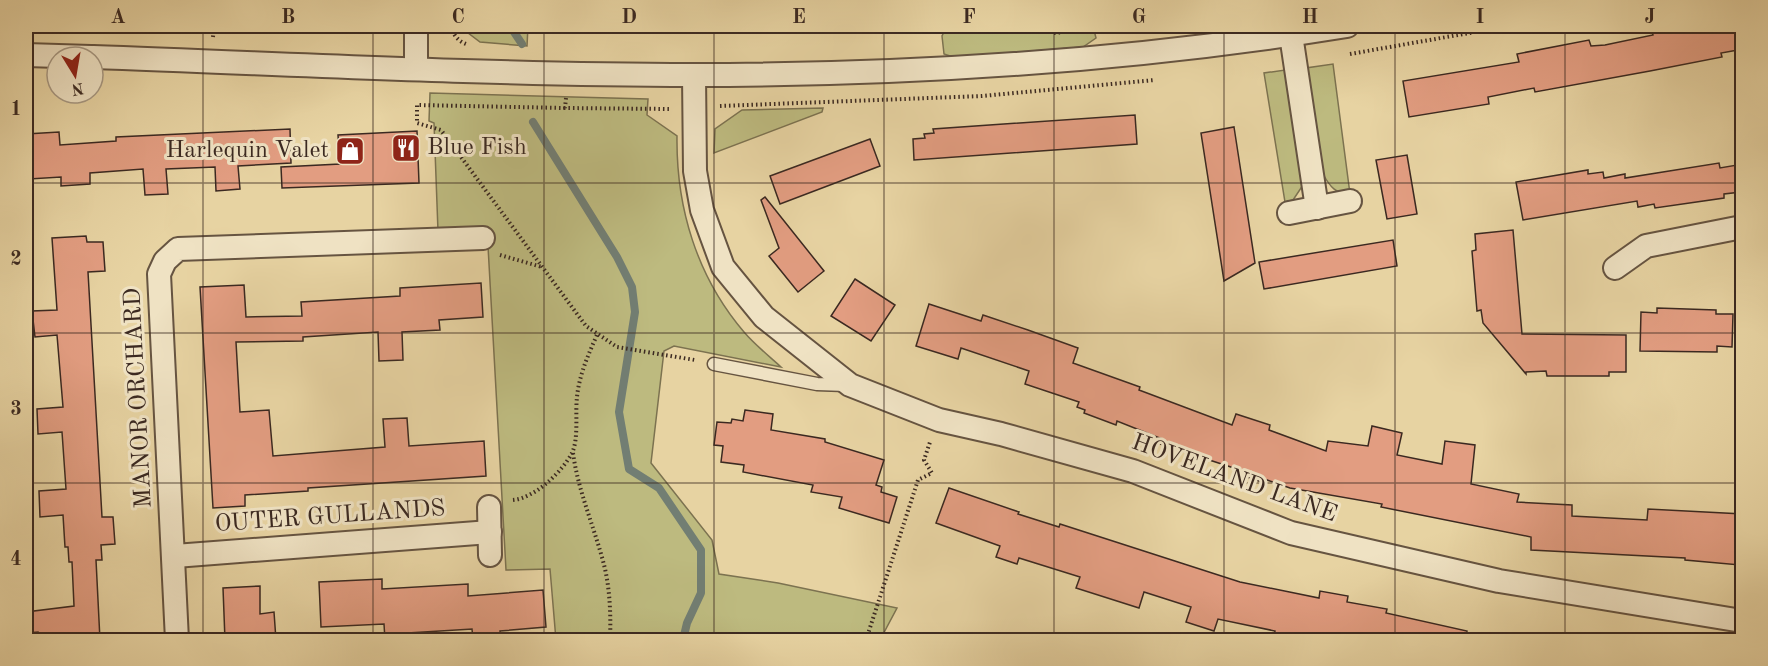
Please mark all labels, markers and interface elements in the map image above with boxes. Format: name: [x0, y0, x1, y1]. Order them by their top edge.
text: A: [110, 8, 126, 28]
text: B: [281, 8, 295, 28]
text: C: [451, 8, 465, 28]
text: D: [621, 8, 637, 28]
text: E: [792, 8, 806, 28]
text: F: [962, 8, 976, 28]
text: G: [1132, 8, 1146, 28]
text: H: [1302, 8, 1318, 28]
text: I: [1476, 8, 1484, 28]
text: J: [1645, 8, 1656, 28]
north arrow: [45, 45, 105, 105]
text: N: [69, 79, 85, 97]
text: 1: [10, 100, 22, 120]
restaurant icon: Blue Fish: [390, 132, 422, 164]
shop icon: Harlequin Valet: [334, 135, 366, 167]
place label: Blue Fish: [427, 136, 527, 160]
place label: Harlequin Valet: [165, 139, 329, 163]
text: 2: [10, 250, 22, 270]
street label: MANOR ORCHARD: [121, 287, 157, 509]
text: 3: [10, 400, 22, 420]
street label: HOVELAND LANE: [1128, 431, 1340, 527]
street label: OUTER GULLANDS: [214, 497, 446, 537]
text: 4: [10, 550, 22, 570]

